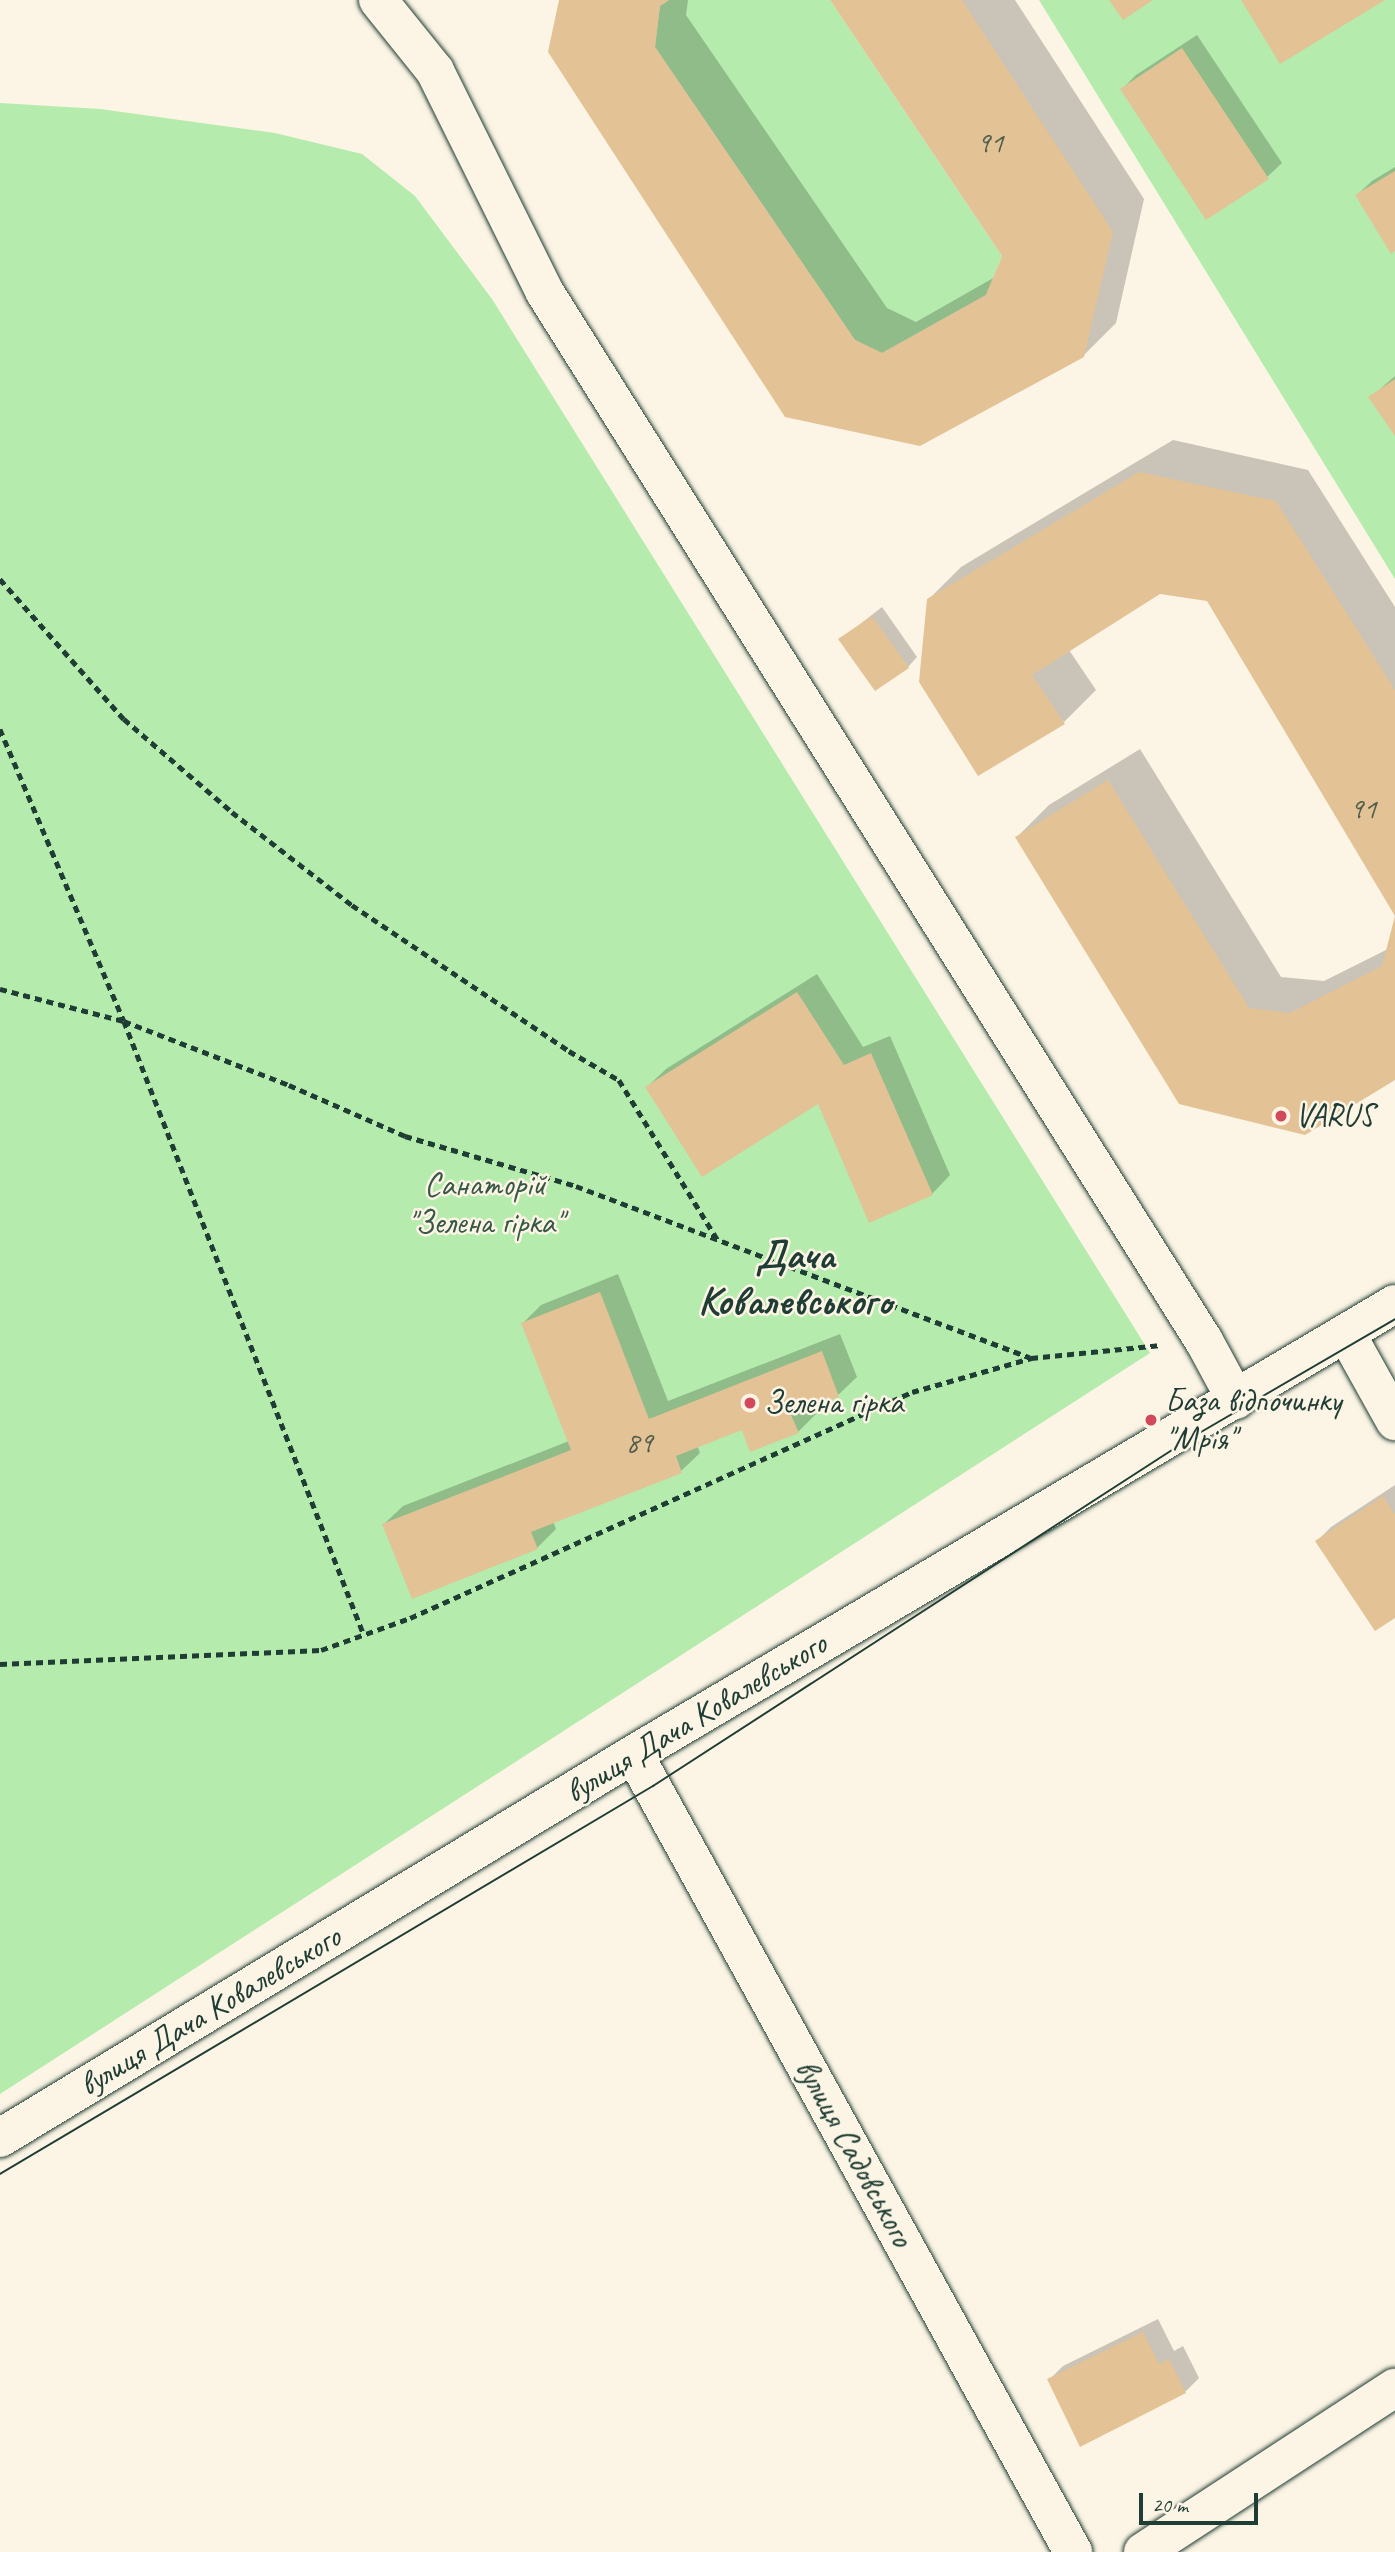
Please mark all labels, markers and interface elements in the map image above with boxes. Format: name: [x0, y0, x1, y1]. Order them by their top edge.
house number: 91: [977, 124, 1003, 160]
house number: 91: [1350, 790, 1376, 826]
place label: VARUS: [1295, 1096, 1374, 1136]
marker: VARUS: [1273, 1108, 1289, 1124]
park label: Санаторій "Зелена гірка": [407, 1165, 563, 1243]
district label: Дача Ковалевського: [698, 1231, 892, 1325]
place label: База відпочинку "Мрія": [1165, 1381, 1342, 1459]
place label: Зелена гірка: [764, 1383, 904, 1423]
marker: Зелена гірка: [742, 1395, 758, 1411]
marker: База відпочинку "Мрія": [1143, 1412, 1159, 1428]
house number: 89: [626, 1424, 652, 1460]
street label: вулиця Дача Ковалевського: [560, 1626, 832, 1810]
street label: вулиця Дача Ковалевського: [74, 1919, 346, 2103]
street label: вулиця Садовського: [786, 2052, 922, 2254]
scale bar: [1143, 2478, 1262, 2522]
text: 20 m: [1152, 2492, 1188, 2518]

